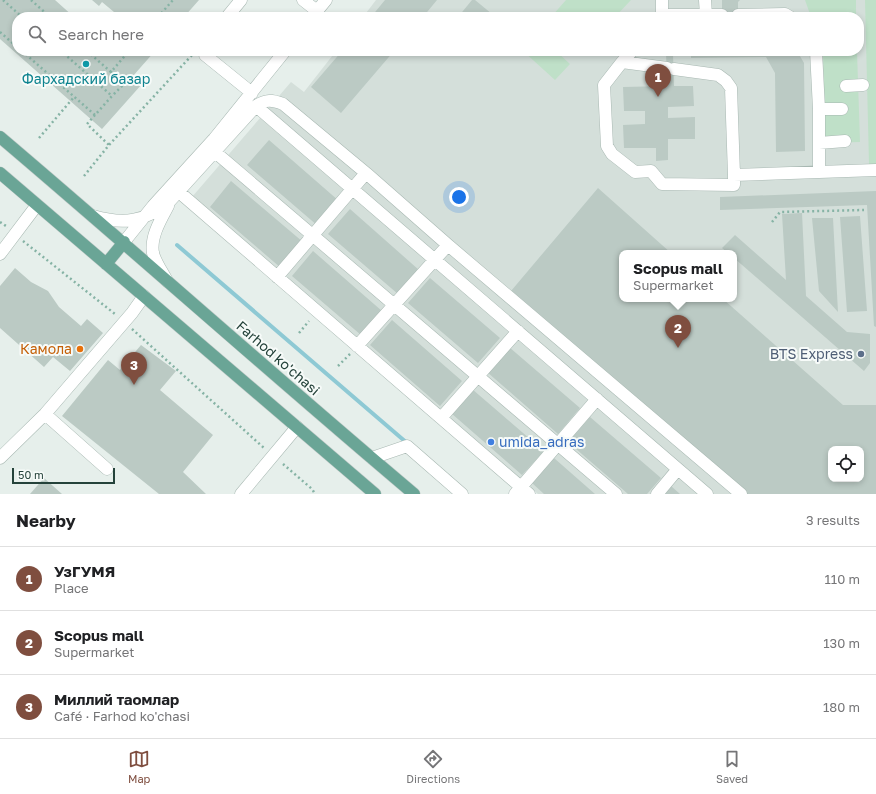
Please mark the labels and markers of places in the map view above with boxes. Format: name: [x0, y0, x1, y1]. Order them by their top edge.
marker: Фархадский базар: [81, 59, 91, 69]
pin: 1: [645, 64, 671, 97]
place label: Фархадский базар: [22, 70, 150, 87]
pin: 2: [665, 315, 691, 348]
place label: Камола: [20, 340, 72, 357]
marker: Камола: [75, 344, 85, 354]
place label: BTS Express: [770, 345, 853, 362]
marker: BTS Express: [856, 349, 866, 359]
pin: 3: [121, 352, 147, 385]
place label: umida_adras: [499, 433, 584, 450]
marker: umida_adras: [486, 437, 496, 447]

